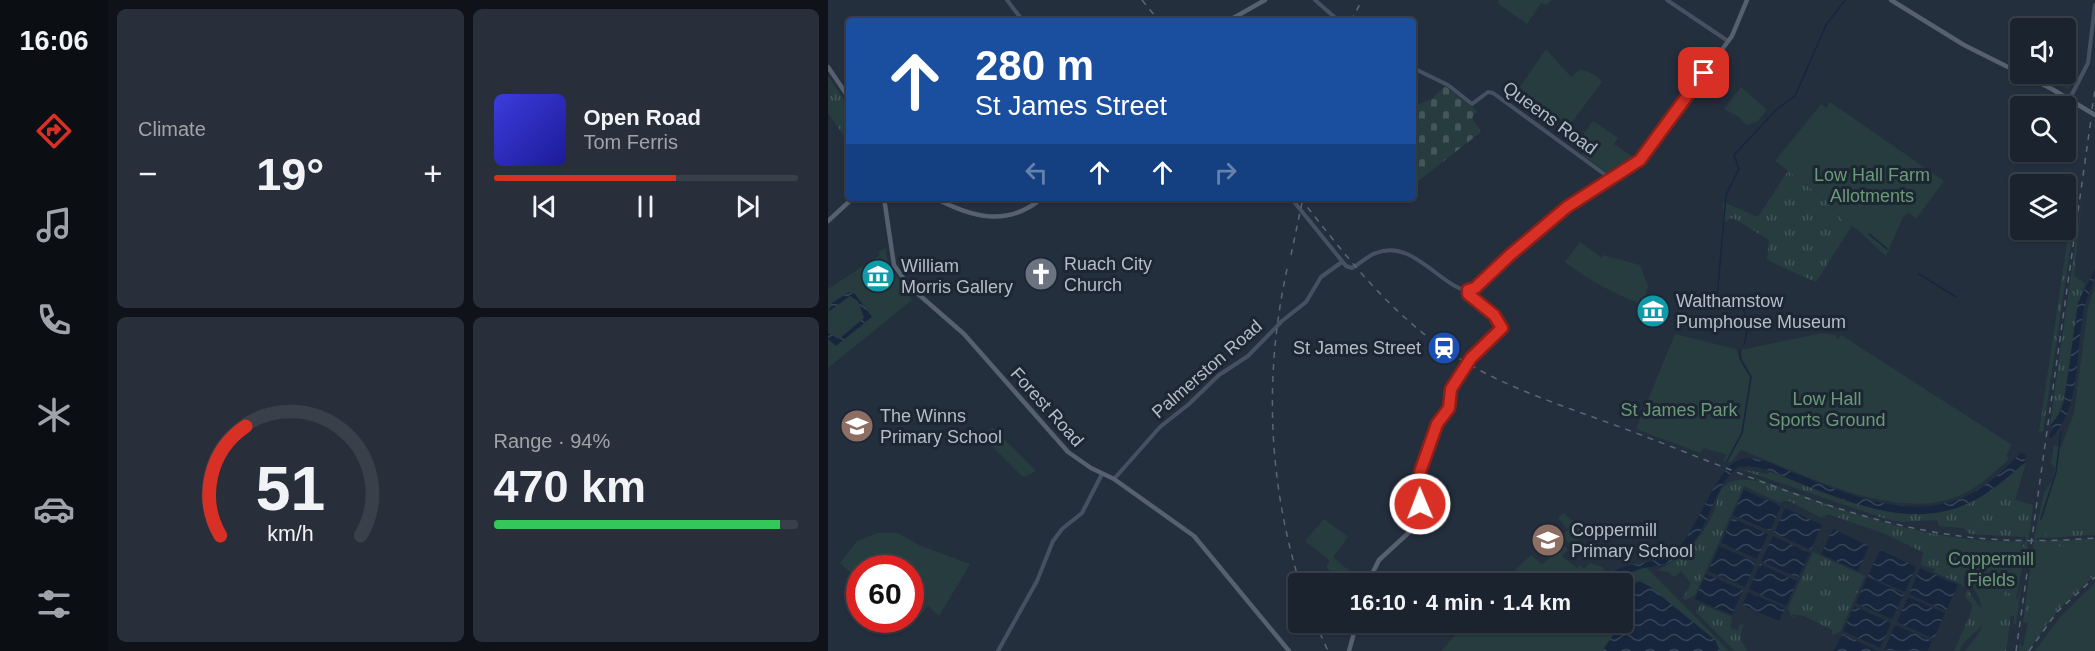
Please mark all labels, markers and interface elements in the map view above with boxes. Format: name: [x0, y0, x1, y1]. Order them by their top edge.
map controls: [2010, 18, 2076, 240]
button: sound: [2010, 18, 2076, 84]
text: 16:06: [19, 26, 89, 56]
icon: ahead: [876, 42, 954, 120]
text: 280 m: [975, 42, 1094, 89]
pin: [1678, 47, 1729, 98]
icon: arrive: [1687, 56, 1720, 89]
street label: Queens Road: [1499, 77, 1601, 159]
text: St James Street: [975, 91, 1167, 121]
button: search: [2010, 96, 2076, 162]
text: Open Road: [584, 105, 701, 130]
icon: directions: [33, 110, 75, 152]
text: Climate: [138, 118, 206, 140]
text: Tom Ferris: [584, 131, 678, 153]
text: 19°: [256, 149, 324, 200]
text: −: [138, 155, 157, 192]
text: +: [423, 155, 443, 192]
icon: left: [1020, 156, 1053, 189]
icon: ahead: [1083, 156, 1116, 189]
icon: ahead: [1146, 156, 1179, 189]
icon: right: [1209, 156, 1242, 189]
park label: Low Hall Farm Allotments: [1814, 165, 1930, 206]
button: layers: [2010, 174, 2076, 240]
icon: previous: [528, 190, 561, 223]
icon: pause: [629, 190, 662, 223]
icon: next: [731, 190, 764, 223]
icon: music: [33, 204, 75, 246]
place label: Ruach City Church: [1064, 254, 1152, 295]
place label: William Morris Gallery: [901, 256, 1013, 297]
church icon: Ruach City Church: [1023, 256, 1059, 292]
museum icon: William Morris Gallery: [860, 258, 896, 294]
place label: Walthamstow Pumphouse Museum: [1676, 291, 1846, 332]
museum icon: Walthamstow Pumphouse Museum: [1635, 293, 1671, 329]
icon: phone: [33, 299, 75, 341]
street label: Palmerston Road: [1148, 316, 1266, 422]
station icon: St James Street: [1426, 330, 1462, 366]
place label: St James Street: [1293, 338, 1421, 358]
street label: Forest Road: [1006, 364, 1088, 450]
park label: Low Hall Sports Ground: [1768, 389, 1886, 430]
icon: climate: [33, 394, 75, 436]
park label: St James Park: [1620, 400, 1739, 420]
place label: The Winns Primary School: [880, 406, 1002, 447]
school or university icon: The Winns Primary School: [839, 408, 875, 444]
text: Range · 94%: [494, 430, 610, 452]
text: 51: [256, 454, 325, 523]
text: 470 km: [494, 461, 646, 512]
position arrow: [1388, 472, 1452, 536]
icon: car: [33, 488, 75, 530]
place label: Coppermill Primary School: [1571, 520, 1693, 561]
school or university icon: Coppermill Primary School: [1530, 522, 1566, 558]
text: km/h: [267, 523, 313, 547]
park label: Coppermill Fields: [1948, 549, 2034, 590]
speed limit sign: 60: [846, 555, 924, 633]
icon: filters: [33, 583, 75, 625]
text: 16:10 · 4 min · 1.4 km: [1350, 590, 1571, 615]

